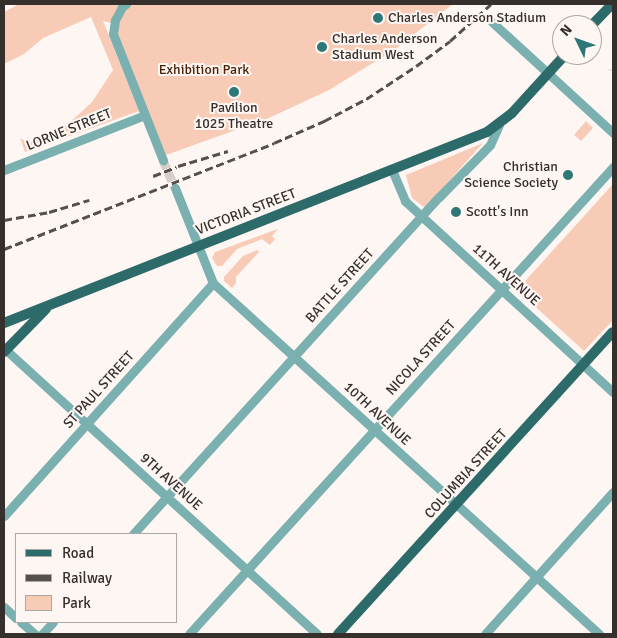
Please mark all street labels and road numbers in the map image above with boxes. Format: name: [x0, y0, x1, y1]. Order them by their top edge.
street label: LORNE STREET: [24, 105, 114, 155]
street label: VICTORIA STREET: [194, 185, 298, 239]
street label: 11TH AVENUE: [469, 240, 543, 310]
street label: BATTLE STREET: [302, 245, 378, 327]
street label: NICOLA STREET: [383, 317, 459, 399]
street label: ST PAUL STREET: [60, 348, 138, 432]
street label: 10TH AVENUE: [340, 379, 414, 449]
street label: COLUMBIA STREET: [421, 426, 511, 522]
street label: 9TH AVENUE: [137, 450, 205, 514]

